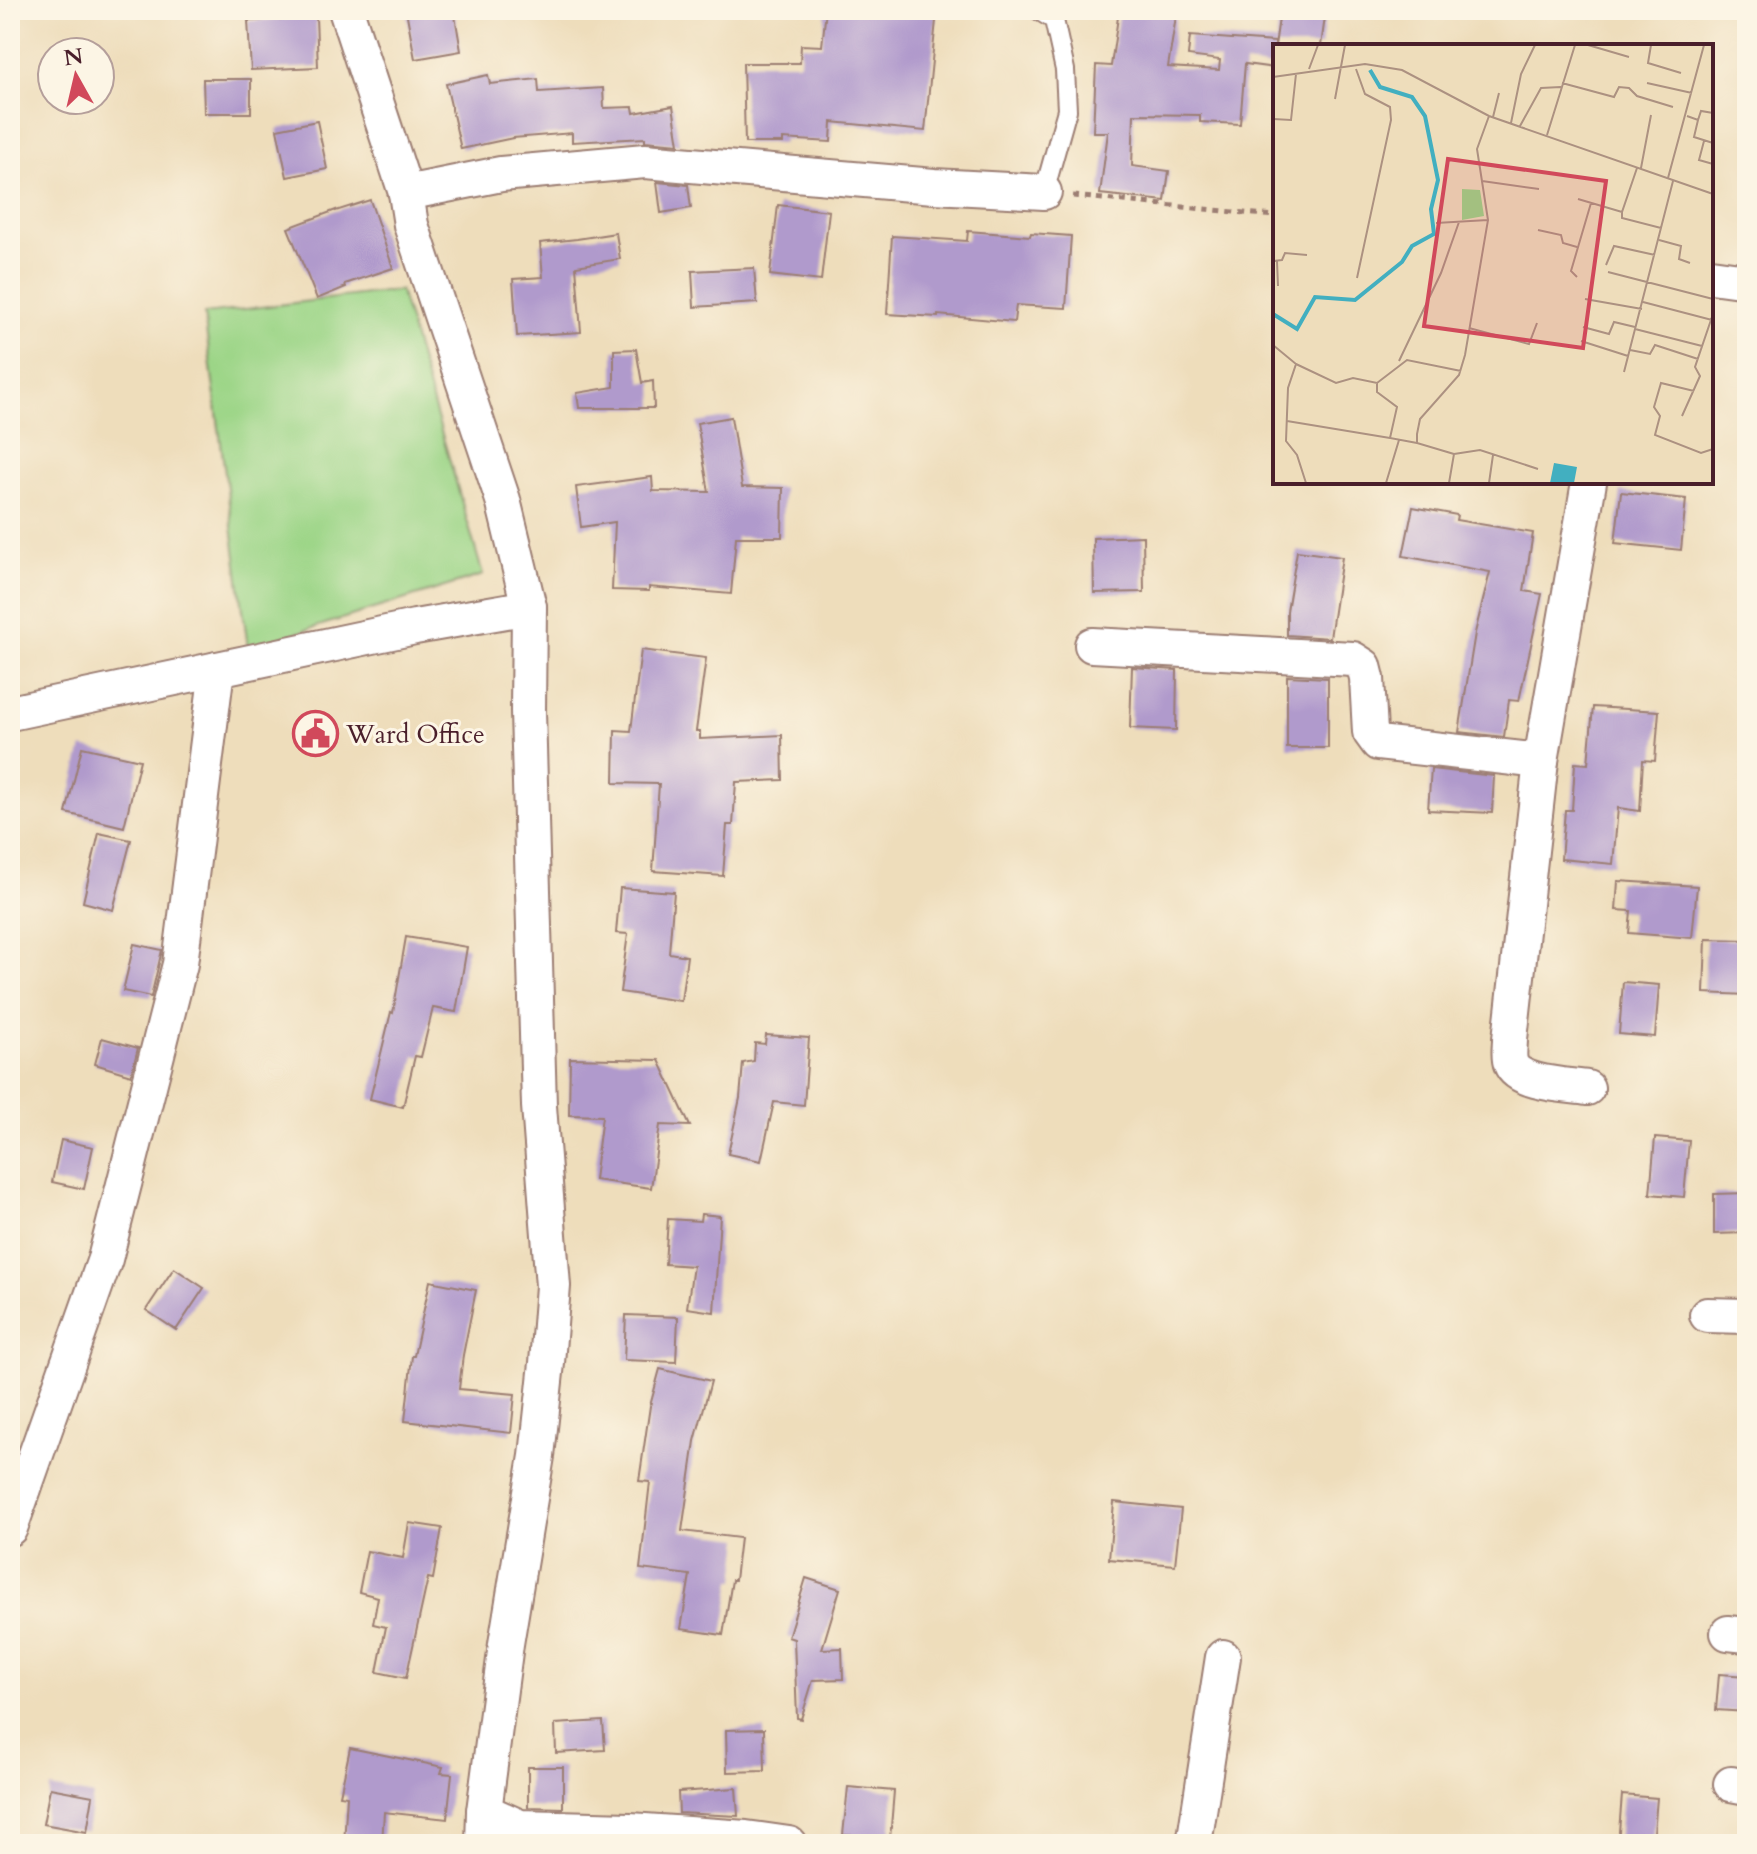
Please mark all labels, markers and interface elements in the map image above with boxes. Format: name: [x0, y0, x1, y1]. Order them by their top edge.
north arrow: [36, 36, 116, 116]
text: N: [62, 41, 85, 73]
inset map: [1273, 44, 1713, 484]
public building icon: Ward Office: [291, 710, 339, 758]
place label: Ward Office: [345, 717, 485, 752]

